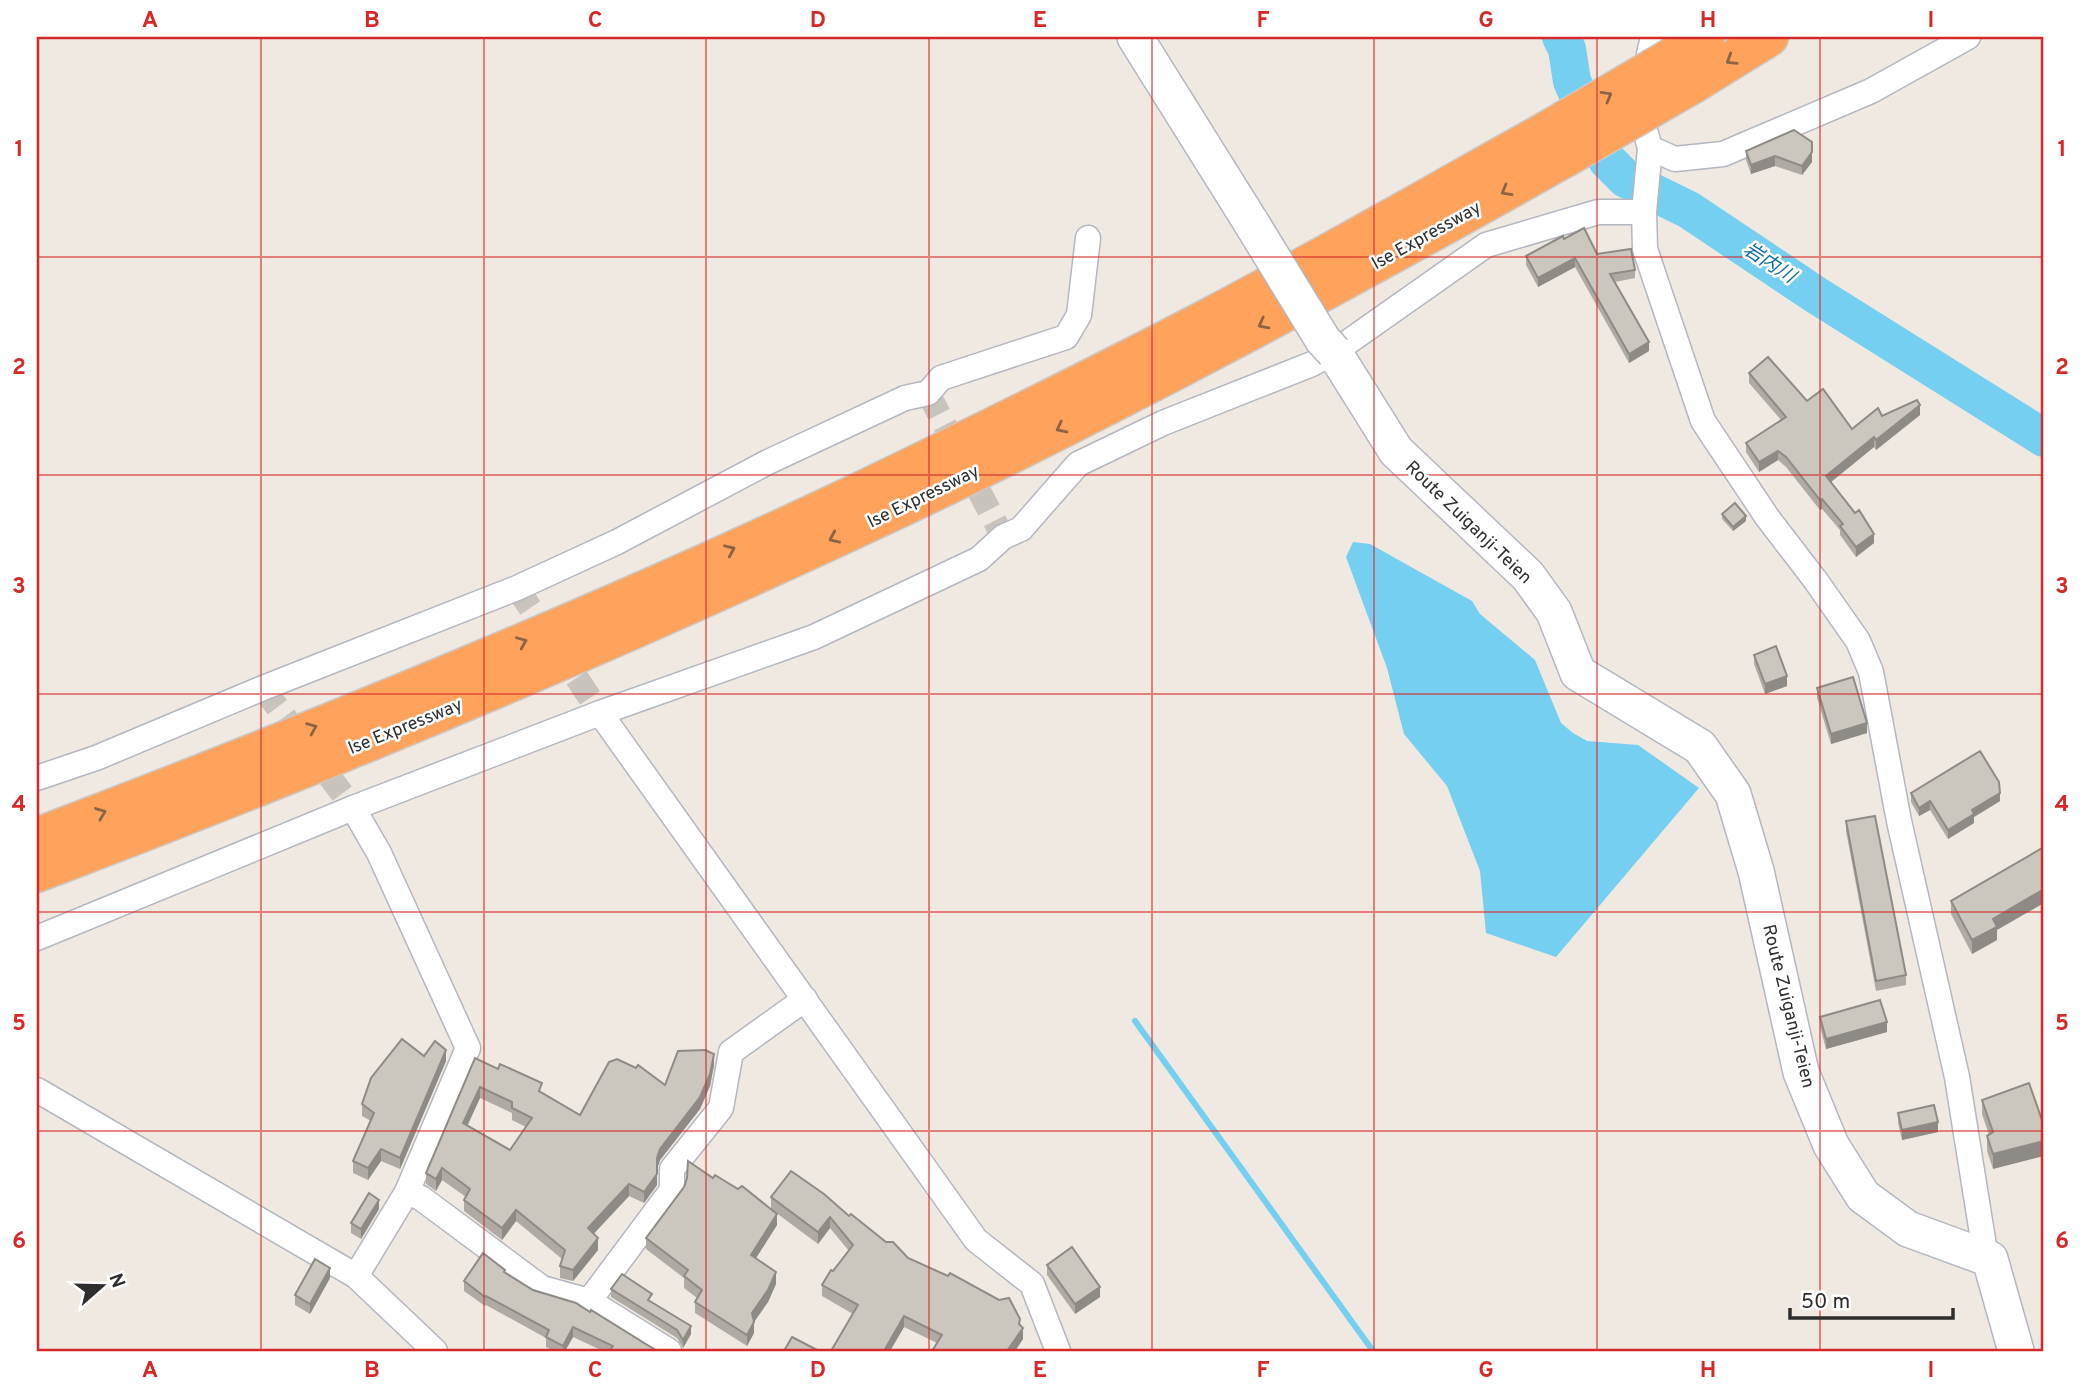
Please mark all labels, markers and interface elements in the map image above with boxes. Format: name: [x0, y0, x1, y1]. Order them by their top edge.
text: A: [142, 7, 158, 36]
text: B: [364, 7, 380, 36]
text: C: [588, 7, 602, 36]
text: D: [810, 7, 826, 36]
text: E: [1033, 7, 1047, 36]
text: F: [1256, 7, 1270, 36]
text: G: [1478, 7, 1494, 36]
text: H: [1700, 7, 1716, 36]
text: I: [1928, 7, 1934, 36]
one-way arrow: [1726, 52, 1739, 65]
one-way arrow: [1599, 91, 1612, 104]
text: 1: [14, 136, 24, 165]
text: 1: [2057, 136, 2067, 165]
one-way arrow: [1500, 183, 1513, 196]
street label: Ise Expressway: [1368, 197, 1485, 276]
water label: 岩内川: [1738, 238, 1801, 290]
one-way arrow: [1258, 316, 1270, 329]
text: 2: [12, 354, 26, 383]
text: 2: [2055, 354, 2069, 383]
one-way arrow: [1056, 420, 1068, 434]
street label: Route Zuiganji-Teien: [1400, 457, 1536, 590]
street label: Ise Expressway: [864, 460, 983, 534]
one-way arrow: [829, 530, 841, 544]
one-way arrow: [723, 544, 736, 558]
text: 3: [12, 573, 26, 602]
text: 3: [2055, 573, 2069, 602]
one-way arrow: [515, 636, 528, 650]
street label: Ise Expressway: [345, 694, 466, 761]
one-way arrow: [305, 723, 317, 737]
text: 4: [12, 791, 26, 820]
text: 4: [2055, 791, 2069, 820]
one-way arrow: [94, 807, 106, 821]
street label: Route Zuiganji-Teien: [1756, 922, 1819, 1091]
text: 5: [12, 1010, 26, 1039]
text: 5: [2055, 1010, 2069, 1039]
text: 6: [12, 1228, 26, 1257]
text: 6: [2055, 1228, 2069, 1257]
north arrow: [66, 1252, 136, 1322]
text: N: [102, 1270, 130, 1291]
scale bar: [1790, 1276, 1953, 1320]
text: 50 m: [1801, 1289, 1850, 1316]
text: A: [142, 1357, 158, 1386]
text: B: [364, 1357, 380, 1386]
text: C: [588, 1357, 602, 1386]
text: D: [810, 1357, 826, 1386]
text: E: [1033, 1357, 1047, 1386]
text: F: [1256, 1357, 1270, 1386]
text: G: [1478, 1357, 1494, 1386]
text: H: [1700, 1357, 1716, 1386]
text: I: [1928, 1357, 1934, 1386]

